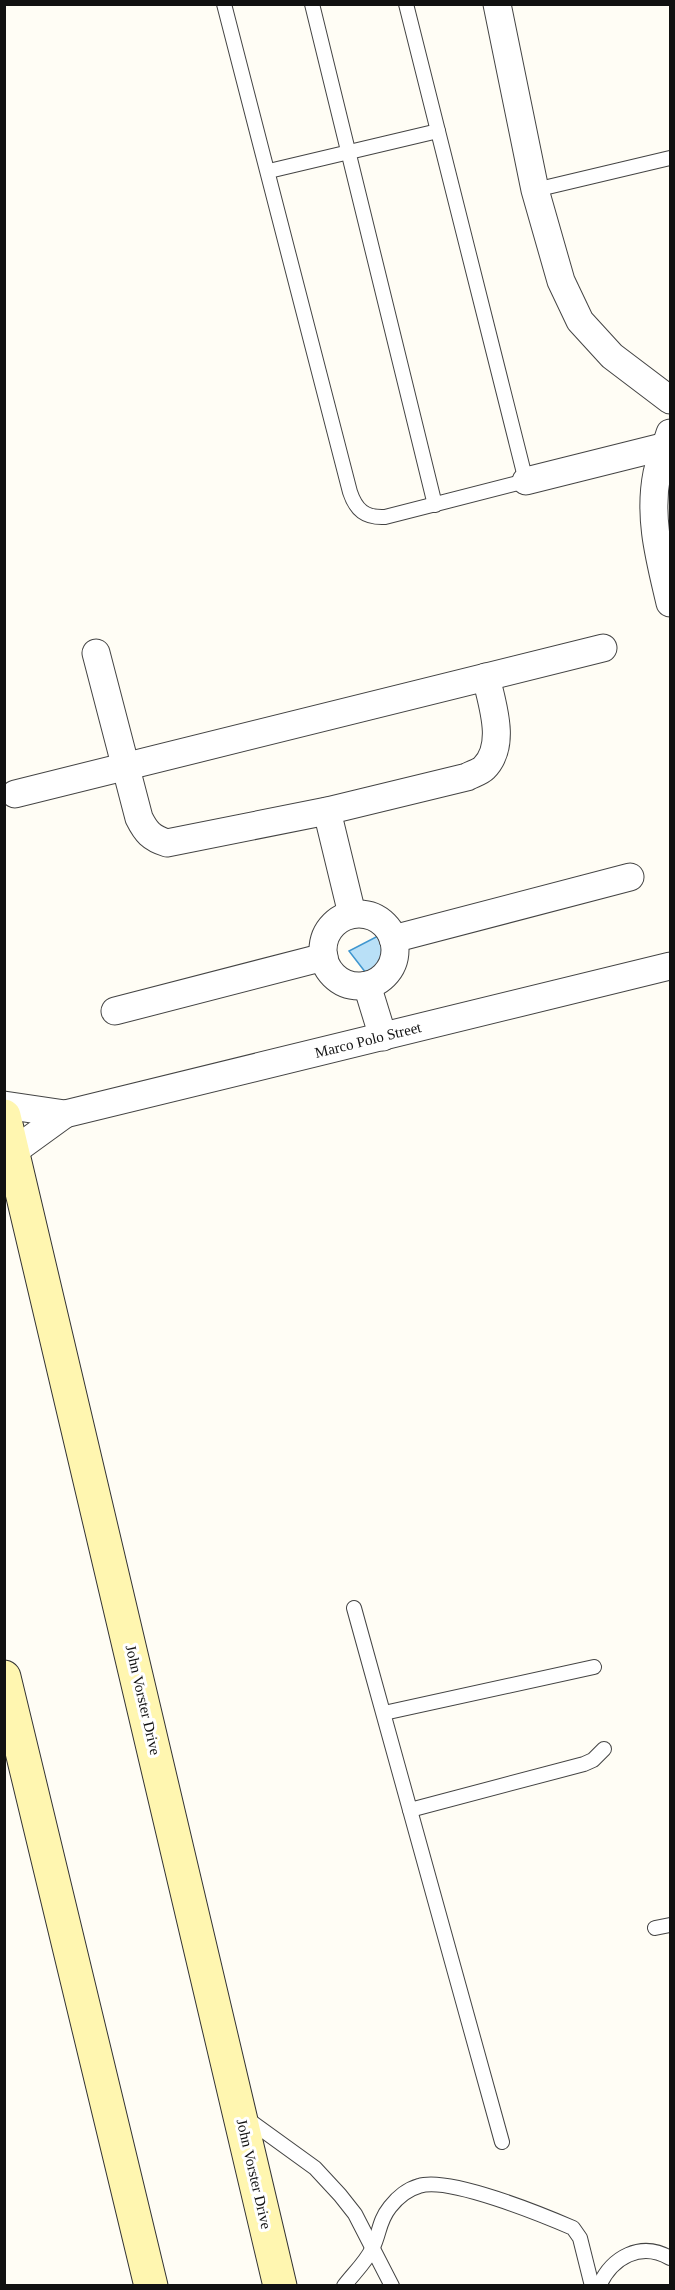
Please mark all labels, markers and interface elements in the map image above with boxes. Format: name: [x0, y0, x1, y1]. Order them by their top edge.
street label: Marco Polo Street: [313, 1019, 424, 1061]
street label: John Vorster Drive: [123, 1643, 164, 1757]
street label: John Vorster Drive: [234, 2117, 275, 2231]

